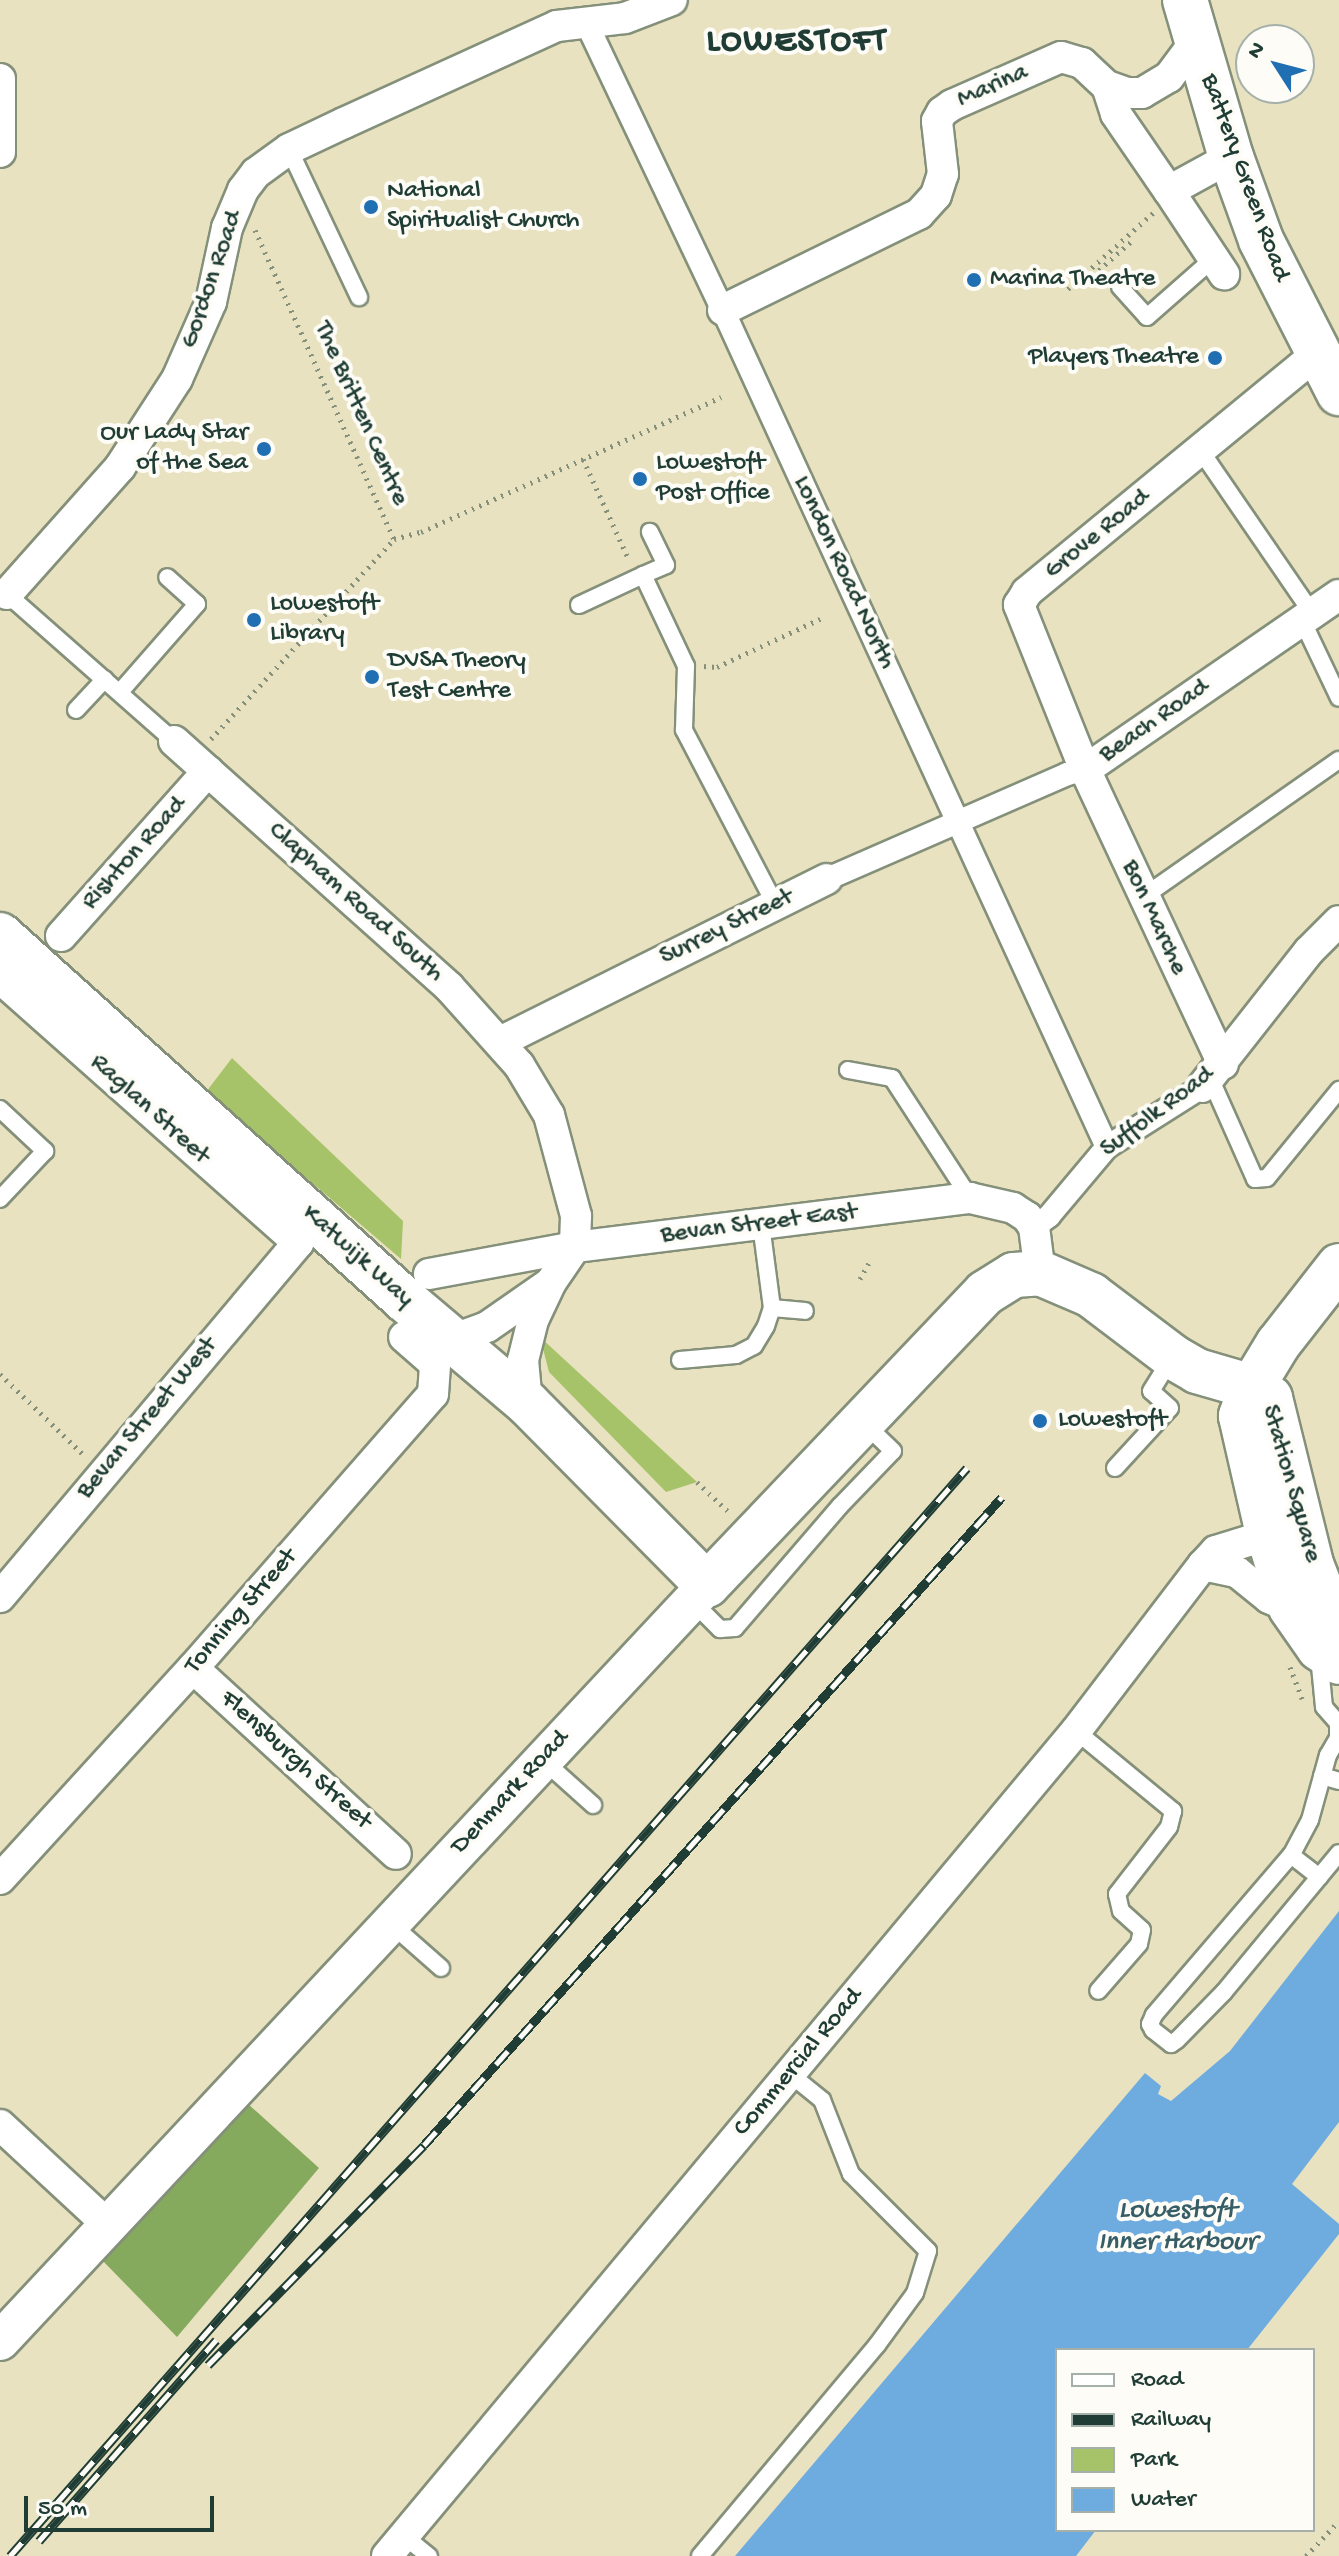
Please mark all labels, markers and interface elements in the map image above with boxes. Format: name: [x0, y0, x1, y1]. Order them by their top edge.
district label: LOWESTOFT: [707, 24, 887, 64]
north arrow: [1235, 24, 1315, 104]
text: N: [1242, 38, 1272, 65]
street label: Marina: [953, 58, 1033, 116]
street label: Battery Green Road: [1192, 70, 1296, 286]
place label: National Spiritualist Church: [387, 176, 580, 238]
marker: National Spiritualist Church: [362, 198, 380, 216]
street label: Gordon Road: [175, 207, 251, 353]
place label: Marina Theatre: [990, 264, 1155, 296]
marker: Marina Theatre: [965, 271, 983, 289]
street label: The Britten Centre: [305, 317, 415, 511]
place label: Players Theatre: [1028, 342, 1199, 374]
marker: Players Theatre: [1206, 349, 1224, 367]
place label: Our Lady Star of the Sea: [100, 418, 248, 480]
marker: Our Lady Star of the Sea: [255, 440, 273, 458]
place label: Lowestoft Post Office: [656, 448, 770, 510]
marker: Lowestoft Post Office: [631, 470, 649, 488]
street label: London Road North: [785, 471, 901, 675]
street label: Grove Road: [1039, 483, 1157, 587]
place label: Lowestoft Library: [270, 589, 379, 650]
marker: Lowestoft Library: [245, 611, 263, 629]
place label: DVSA Theory Test Centre: [388, 646, 526, 708]
marker: DVSA Theory Test Centre: [363, 668, 381, 686]
street label: Beach Road: [1094, 673, 1216, 771]
street label: Rishton Road: [76, 791, 194, 917]
street label: Clapham Road South: [261, 816, 449, 990]
street label: Bon Marche: [1113, 856, 1193, 980]
street label: Surrey Street: [655, 882, 799, 974]
street label: Raglan Street: [83, 1048, 215, 1172]
street label: Suffolk Road: [1095, 1060, 1221, 1166]
street label: Bevan Street East: [659, 1197, 859, 1253]
street label: Katwijk Way: [295, 1199, 419, 1315]
street label: Bevan Street West: [71, 1331, 225, 1507]
street label: Station Square: [1253, 1402, 1327, 1566]
place label: Lowestoft: [1058, 1405, 1167, 1437]
marker: Lowestoft: [1029, 1410, 1051, 1432]
street label: Tonning Street: [179, 1543, 305, 1681]
street label: Flensburgh Street: [213, 1685, 377, 1837]
street label: Denmark Road: [445, 1724, 577, 1862]
street label: Commercial Road: [728, 1982, 870, 2144]
water label: Lowestoft Inner Harbour: [1098, 2194, 1256, 2260]
legend: [1055, 2348, 1315, 2532]
text: Road: [1131, 2366, 1183, 2395]
text: Railway: [1131, 2406, 1211, 2435]
text: Park: [1131, 2446, 1177, 2475]
scale bar: [28, 2480, 218, 2530]
text: Water: [1131, 2486, 1195, 2515]
text: 50 m: [38, 2495, 87, 2524]

